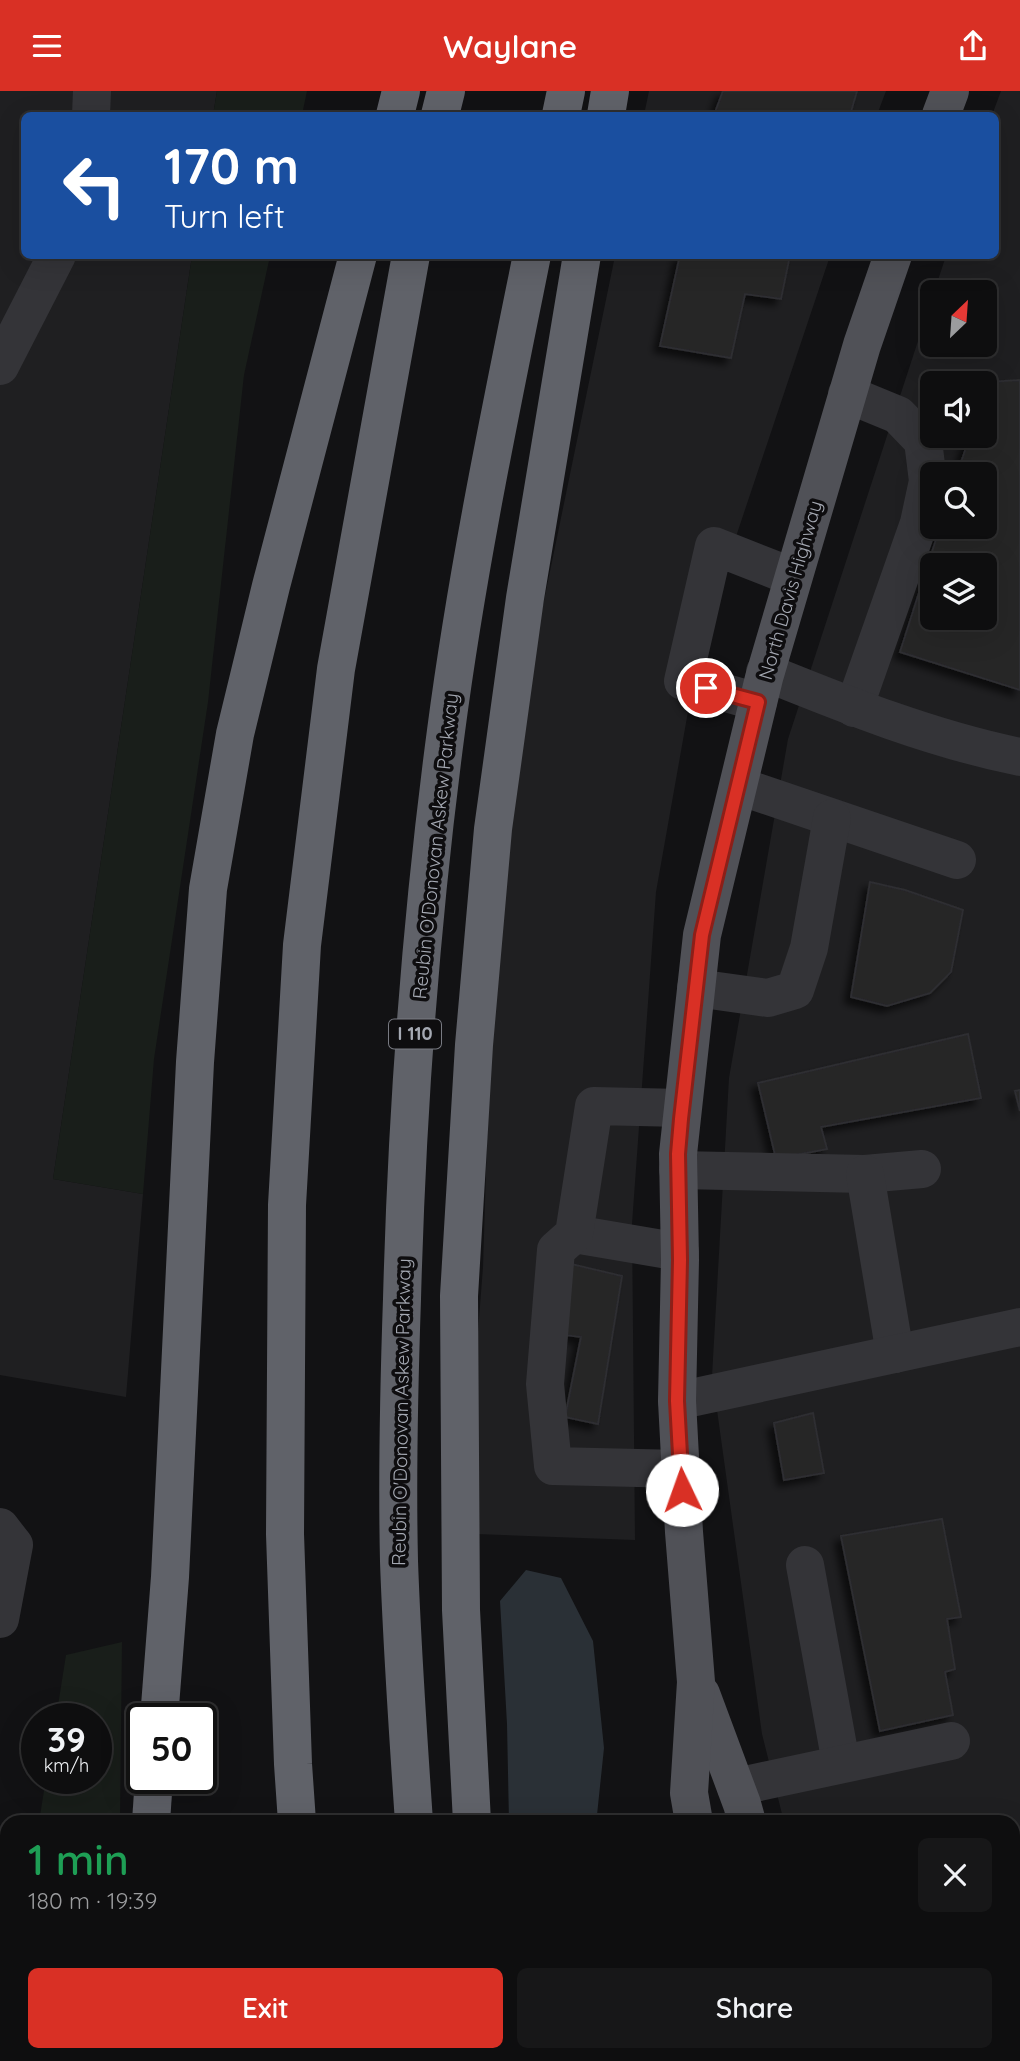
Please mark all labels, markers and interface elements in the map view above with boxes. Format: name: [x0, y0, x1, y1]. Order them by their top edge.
text: Waylane: [443, 26, 577, 66]
icon: menu: [28, 27, 66, 65]
icon: share: [954, 27, 992, 65]
text: 170 m: [164, 135, 299, 196]
icon: left: [49, 140, 140, 231]
text: Turn left: [164, 196, 285, 236]
north arrow: [920, 280, 998, 357]
map controls: [920, 280, 997, 630]
button: sound: [920, 371, 997, 448]
button: search: [920, 462, 997, 539]
street label: North Davis Highway: [753, 498, 827, 682]
button: layers: [920, 553, 997, 630]
pin: [676, 658, 736, 718]
icon: arrive: [687, 669, 725, 707]
street label: Reubin O'Donovan Askew Parkway: [407, 692, 463, 1000]
road number: I 110: [389, 1019, 441, 1049]
street label: Reubin O'Donovan Askew Parkway: [386, 1258, 416, 1566]
position arrow: [645, 1453, 719, 1527]
speed limit sign: 50: [126, 1703, 217, 1794]
text: 39: [47, 1717, 86, 1761]
text: km/h: [44, 1754, 89, 1777]
text: 1 min: [28, 1833, 129, 1886]
button: close: [918, 1838, 992, 1912]
text: 180 m · 19:39: [28, 1886, 157, 1915]
button: Exit: [28, 1968, 503, 2048]
button: Share: [517, 1968, 992, 2048]

